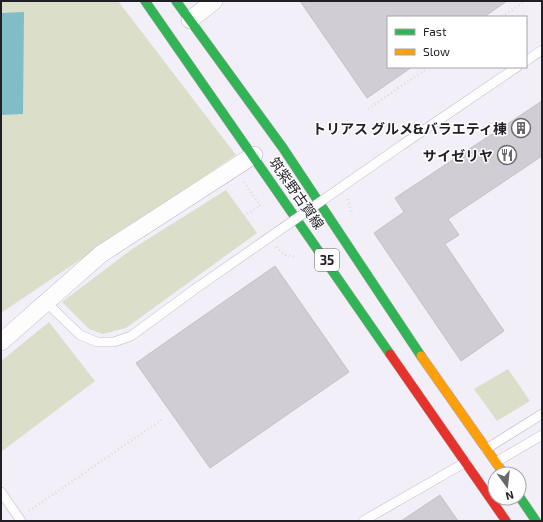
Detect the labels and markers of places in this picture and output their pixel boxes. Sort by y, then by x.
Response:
building icon: トリアス グルメ&バラエティ棟 [510,117,532,139]
place label: トリアス グルメ&バラエティ棟 [312,120,507,137]
restaurant icon: サイゼリヤ [496,144,518,166]
place label: サイゼリヤ [423,147,493,164]

